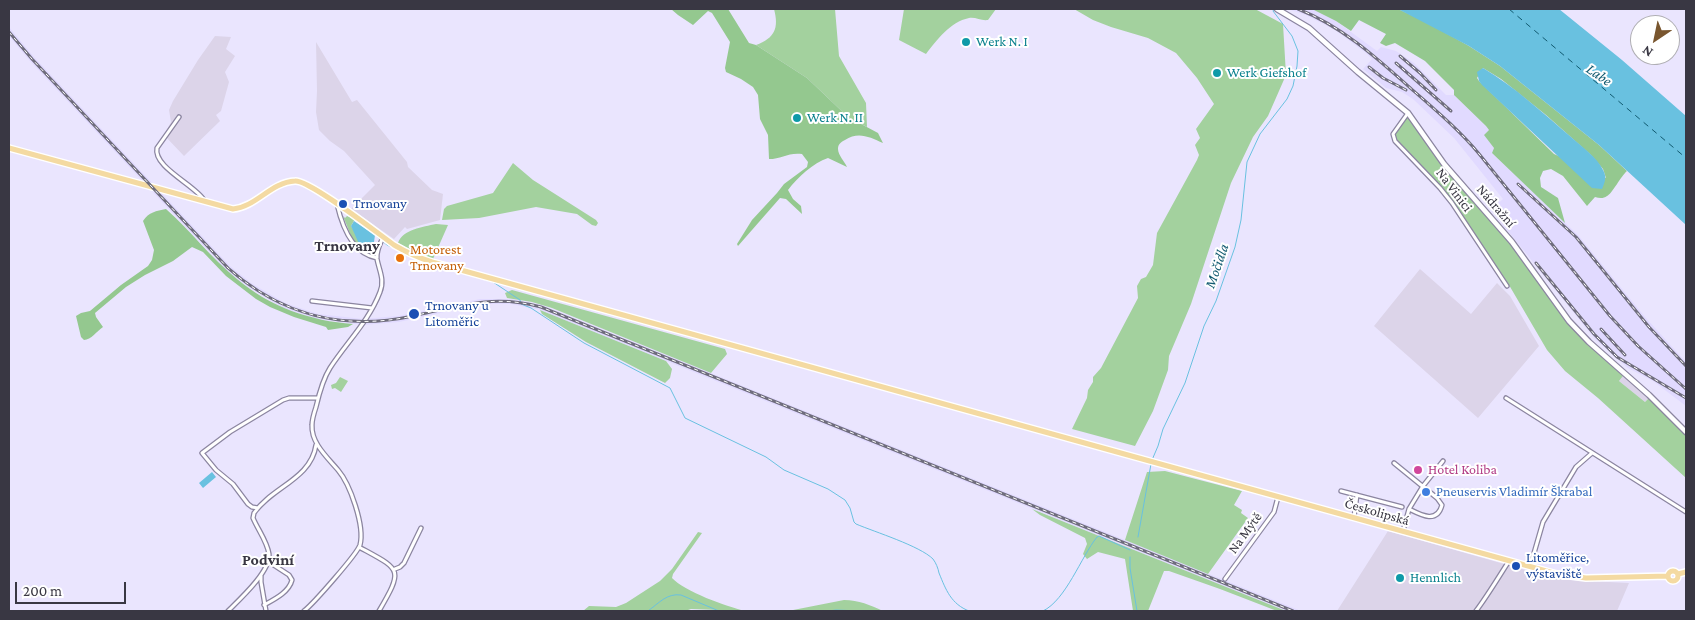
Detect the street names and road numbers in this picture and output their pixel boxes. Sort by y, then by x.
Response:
street label: Na Vinici [1432,165,1476,215]
street label: Nádražní [1473,181,1519,231]
street label: Českolipská [1343,495,1411,529]
street label: Na Mýtě [1224,509,1266,557]

